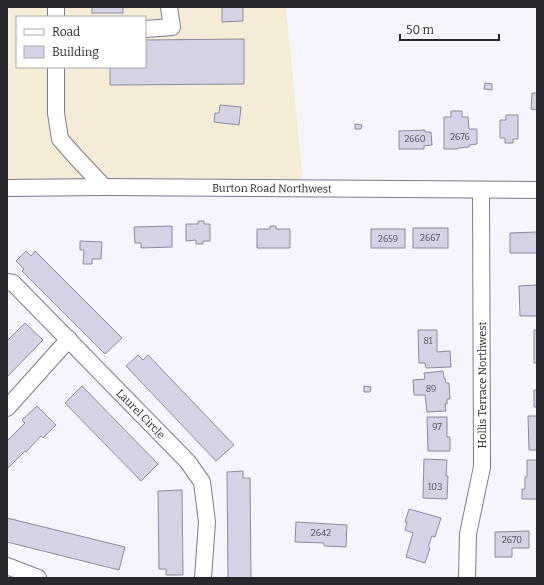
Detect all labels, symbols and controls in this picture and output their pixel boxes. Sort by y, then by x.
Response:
legend [16,16,146,68]
scale bar [400,16,499,42]
text: 50 m [406,23,435,37]
text: Road [52,25,80,39]
text: Building [52,45,99,59]
house number: 2676 [450,132,470,142]
house number: 2660 [404,134,426,144]
street label: Burton Road Northwest [212,181,332,195]
house number: 2667 [420,233,440,243]
house number: 2659 [378,234,398,244]
street label: Hollis Terrace Northwest [476,322,489,448]
house number: 81 [423,336,433,346]
house number: 89 [426,384,436,394]
street label: Laurel Circle [114,386,168,441]
house number: 97 [432,422,442,432]
house number: 103 [428,482,442,492]
house number: 2642 [311,528,331,538]
house number: 2670 [502,535,522,545]

